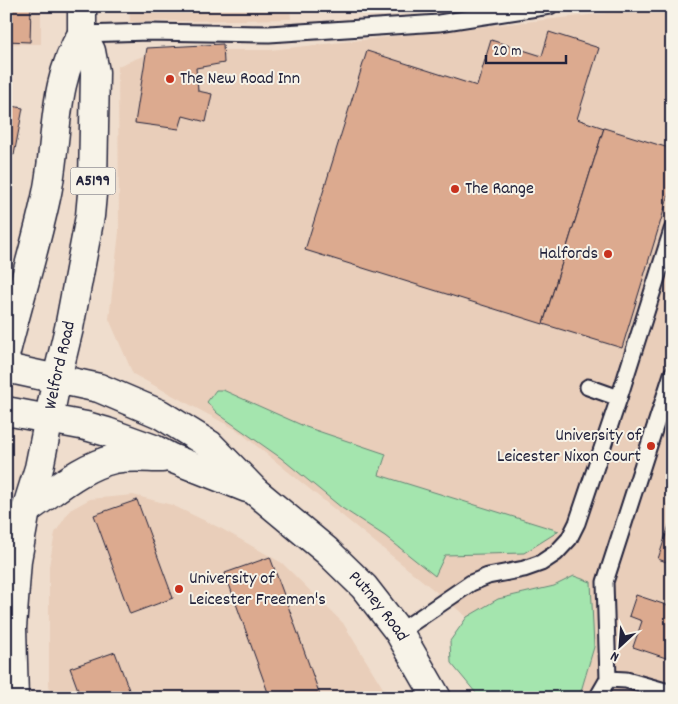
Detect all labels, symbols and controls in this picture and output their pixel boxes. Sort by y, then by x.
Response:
scale bar [486,32,566,64]
text: 20 m [493,41,521,63]
place label: The New Road Inn [180,67,300,92]
marker: The New Road Inn [164,73,176,85]
road number: A5199 [70,168,116,195]
place label: The Range [465,177,534,202]
marker: The Range [449,183,461,195]
place label: Halfords [539,242,598,267]
marker: Halfords [602,248,614,260]
street label: Welford Road [39,319,83,412]
place label: University of Leicester Nixon Court [497,424,642,470]
marker: University of Leicester Nixon Court [645,440,657,452]
street label: Putney Road [342,566,414,646]
place label: University of Leicester Freemen's [189,567,326,613]
marker: University of Leicester Freemen's [173,583,185,595]
north arrow [596,622,646,672]
text: N [608,645,623,666]

